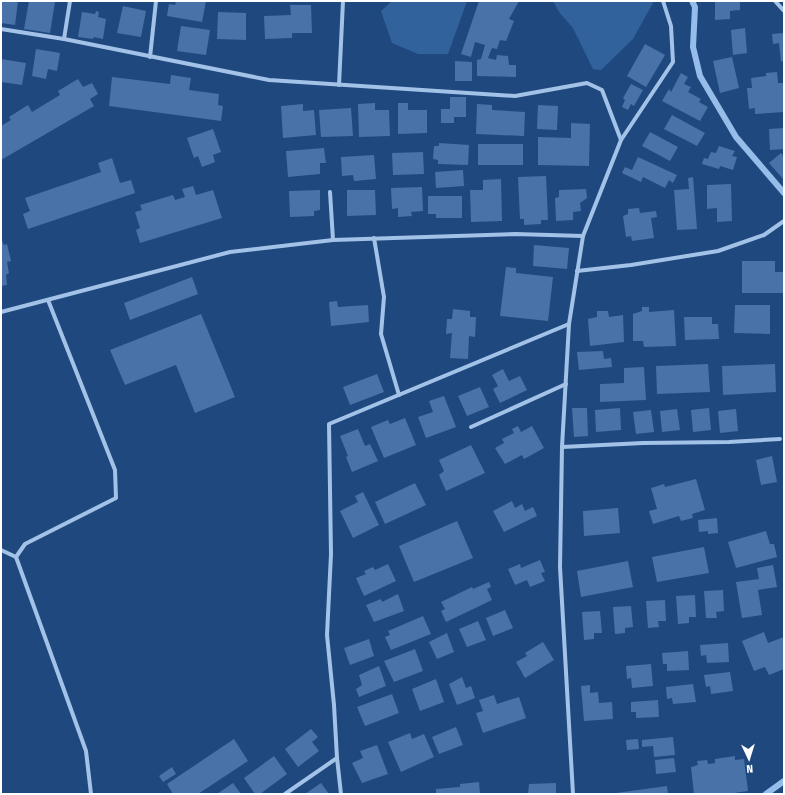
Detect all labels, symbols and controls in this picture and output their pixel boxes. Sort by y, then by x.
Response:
north arrow [729,739,769,779]
text: N [746,762,753,775]

